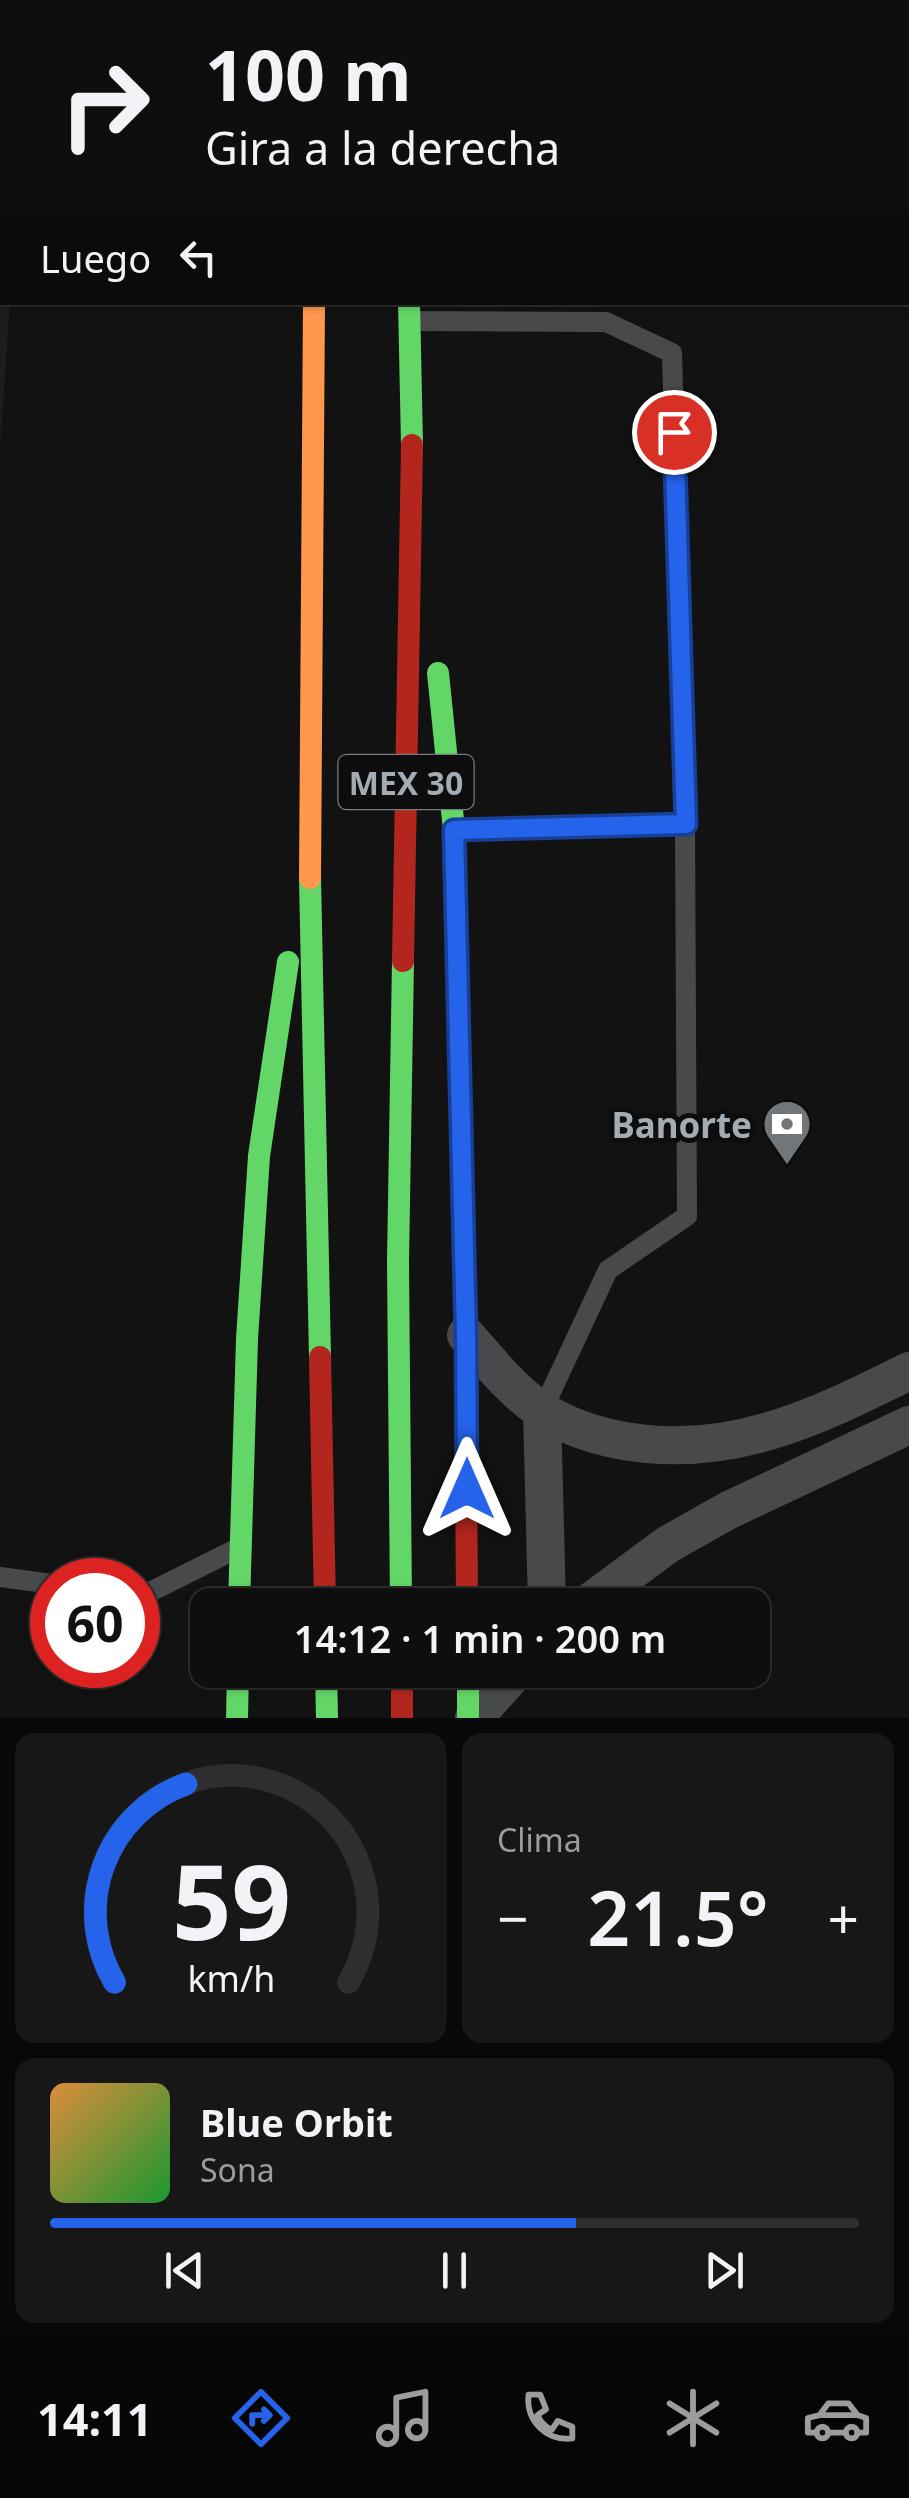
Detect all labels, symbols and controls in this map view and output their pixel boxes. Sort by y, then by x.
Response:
text: 100 m [205,26,412,122]
icon: right [40,40,170,170]
text: Gira a la derecha [205,117,560,178]
icon: left [171,230,226,285]
text: Luego [40,232,151,284]
pin [632,390,717,475]
icon: arrive [647,405,702,460]
road number: MEX 30 [338,755,474,809]
bank icon: Banorte [761,1098,813,1166]
place label: Banorte [611,1101,752,1148]
position arrow [415,1437,519,1541]
speed limit sign: 60 [30,1558,160,1688]
text: 14:12 · 1 min · 200 m [294,1612,666,1664]
text: Clima [497,1818,582,1861]
text: 59 [172,1829,290,1970]
text: 21.5° [587,1866,769,1968]
text: − [497,1880,528,1955]
text: + [828,1880,859,1955]
text: km/h [187,1954,275,2002]
text: Blue Orbit [200,2096,393,2148]
text: Sona [200,2148,275,2191]
icon: previous [157,2243,212,2298]
icon: pause [427,2243,482,2298]
icon: next [697,2243,752,2298]
icon: directions [226,2383,296,2453]
icon: music [370,2383,440,2453]
icon: phone [514,2383,584,2453]
icon: climate [658,2383,728,2453]
icon: car [802,2383,872,2453]
text: 14:11 [37,2388,153,2449]

